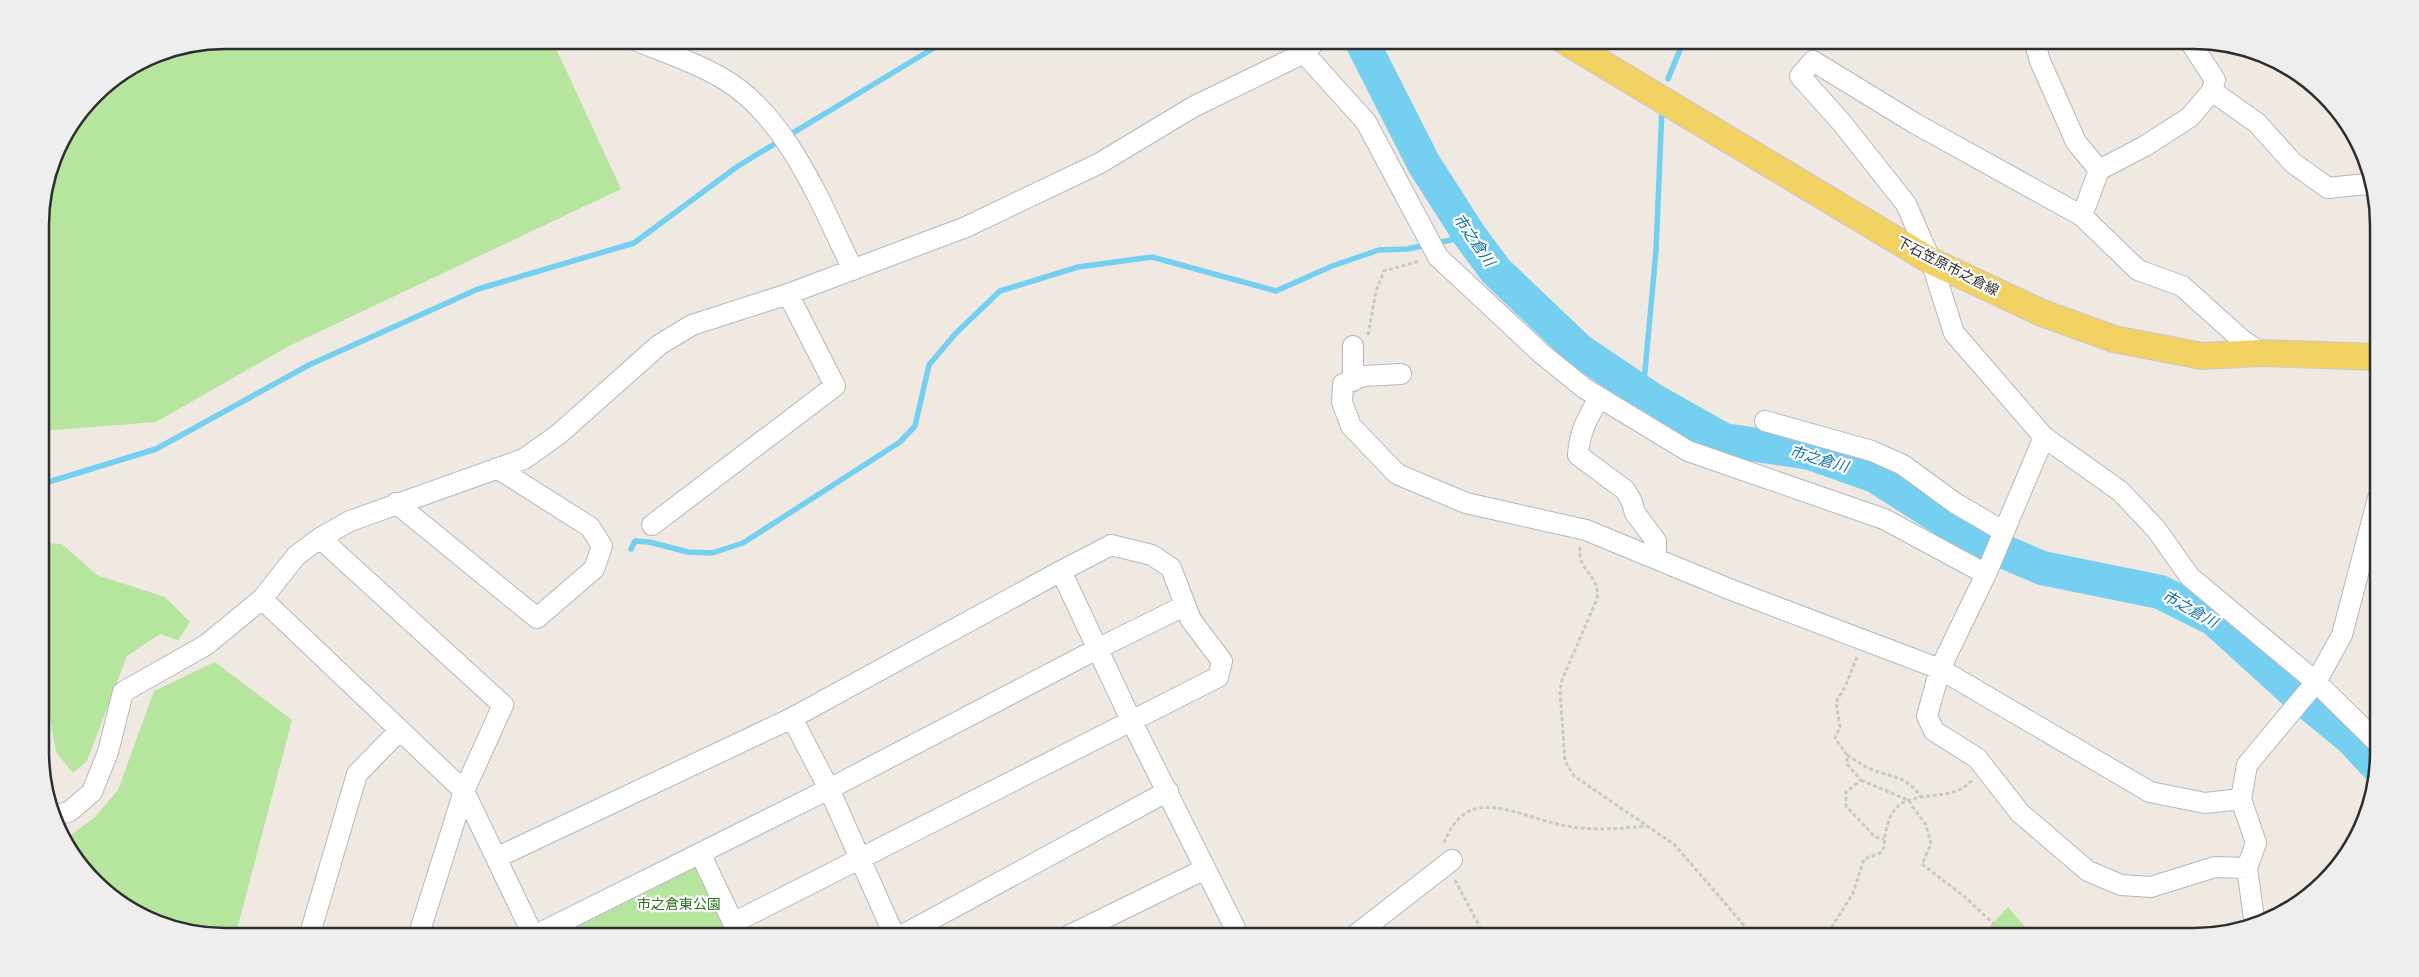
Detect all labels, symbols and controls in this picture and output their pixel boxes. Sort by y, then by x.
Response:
water label: 市之倉川 [1450,210,1501,271]
street label: 下石笠原市之倉線 [1894,233,2002,299]
water label: 市之倉川 [1788,441,1853,476]
water label: 市之倉川 [2160,586,2223,632]
park label: 市之倉東公園 [637,895,721,912]

